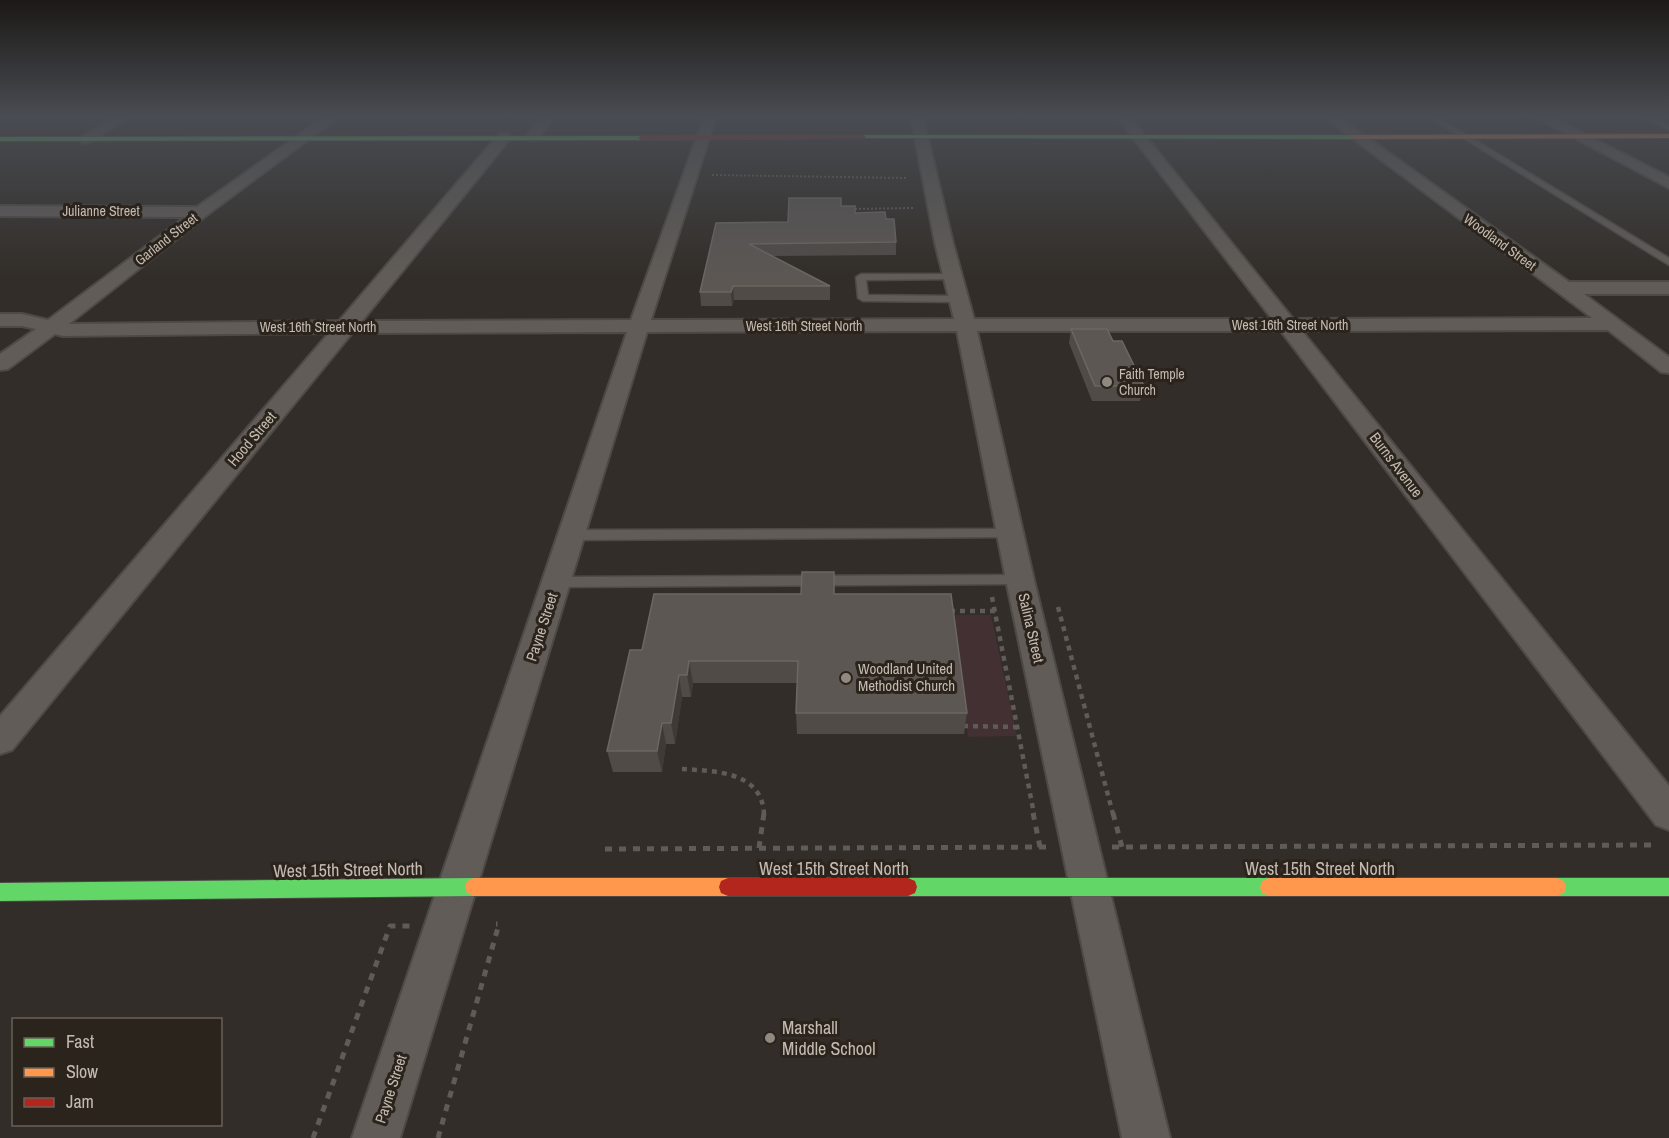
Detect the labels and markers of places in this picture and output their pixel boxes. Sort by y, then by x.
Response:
place label: Faith Temple Church [1119,365,1185,399]
marker: Faith Temple Church [1100,375,1114,389]
place label: Woodland United Methodist Church [858,658,955,696]
marker: Woodland United Methodist Church [839,671,853,685]
place label: Marshall Middle School [782,1015,876,1061]
marker: Marshall Middle School [763,1031,777,1045]

